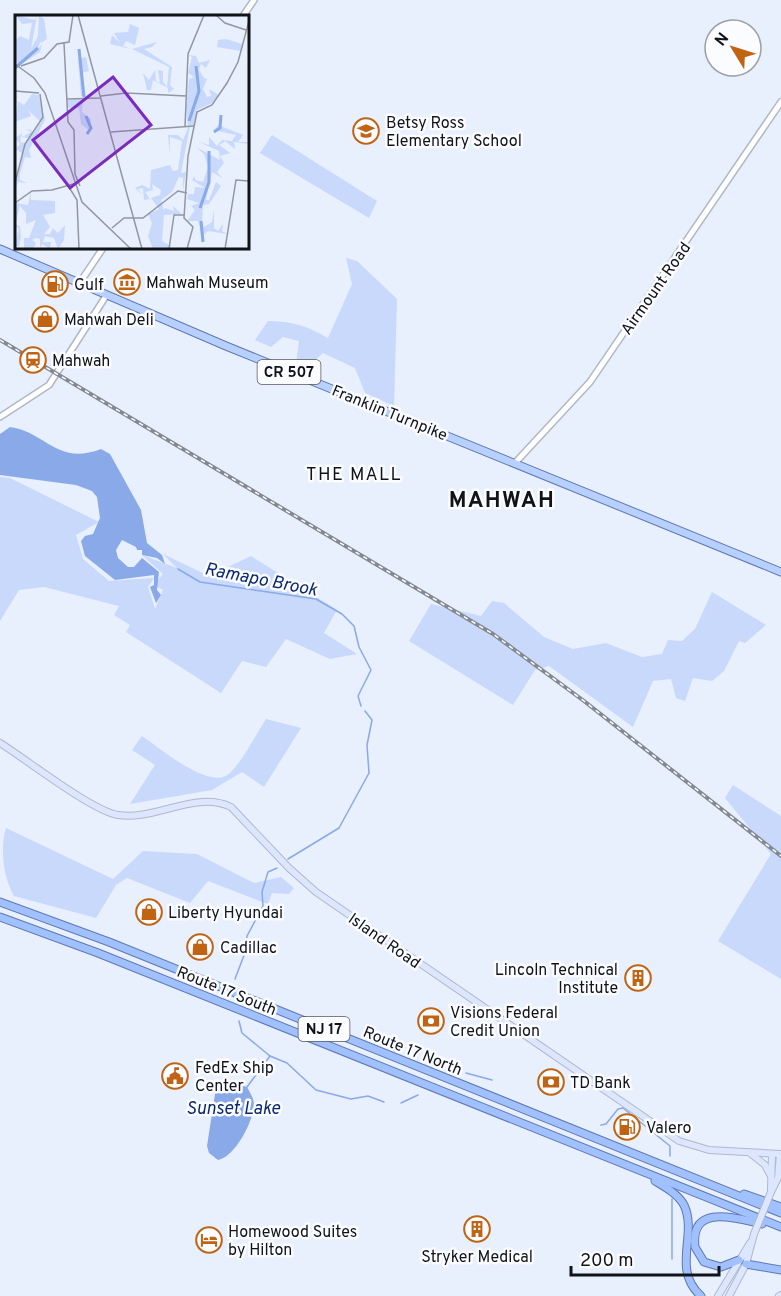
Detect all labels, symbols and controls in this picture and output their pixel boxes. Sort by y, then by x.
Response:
inset map [15,15,249,249]
north arrow [703,18,763,78]
text: N [711,29,734,51]
place label: Betsy Ross Elementary School [386,114,522,152]
school or university icon: Betsy Ross Elementary School [351,116,381,146]
street label: Airmount Road [617,239,696,339]
museum icon: Mahwah Museum [112,267,142,297]
fuel station icon: Gulf [40,269,70,299]
place label: Mahwah Museum [146,274,269,294]
place label: Gulf [74,276,104,296]
shop icon: Mahwah Deli [30,304,60,334]
place label: Mahwah Deli [64,311,154,331]
station icon: Mahwah [18,345,48,375]
place label: Mahwah [52,352,110,372]
road number: CR 507 [258,360,320,384]
street label: Franklin Turnpike [328,382,450,446]
district label: THE MALL [306,464,402,487]
district label: MAHWAH [449,488,555,515]
water label: Ramapo Brook [202,558,320,603]
shop icon: Liberty Hyundai [134,897,164,927]
place label: Liberty Hyundai [168,904,283,924]
street label: Island Road [344,909,424,974]
shop icon: Cadillac [185,932,215,962]
place label: Cadillac [220,939,277,959]
place label: Lincoln Technical Institute [495,961,618,999]
street label: Route 17 South [173,963,279,1021]
building icon: Lincoln Technical Institute [623,963,653,993]
place label: Visions Federal Credit Union [450,1004,558,1042]
bank icon: Visions Federal Credit Union [416,1006,446,1036]
road number: NJ 17 [298,1017,350,1041]
street label: Route 17 North [360,1023,465,1081]
place label: FedEx Ship Center [195,1059,274,1097]
public building icon: FedEx Ship Center [160,1061,190,1091]
bank icon: TD Bank [536,1067,566,1097]
place label: TD Bank [570,1074,631,1094]
water label: Sunset Lake [186,1098,281,1121]
fuel station icon: Valero [612,1112,642,1142]
place label: Valero [646,1119,692,1139]
building icon: Stryker Medical [462,1214,492,1244]
place label: Homewood Suites by Hilton [228,1223,357,1261]
hotel icon: Homewood Suites by Hilton [194,1225,224,1255]
scale bar [571,1239,720,1277]
place label: Stryker Medical [421,1248,533,1268]
text: 200 m [580,1250,633,1273]

